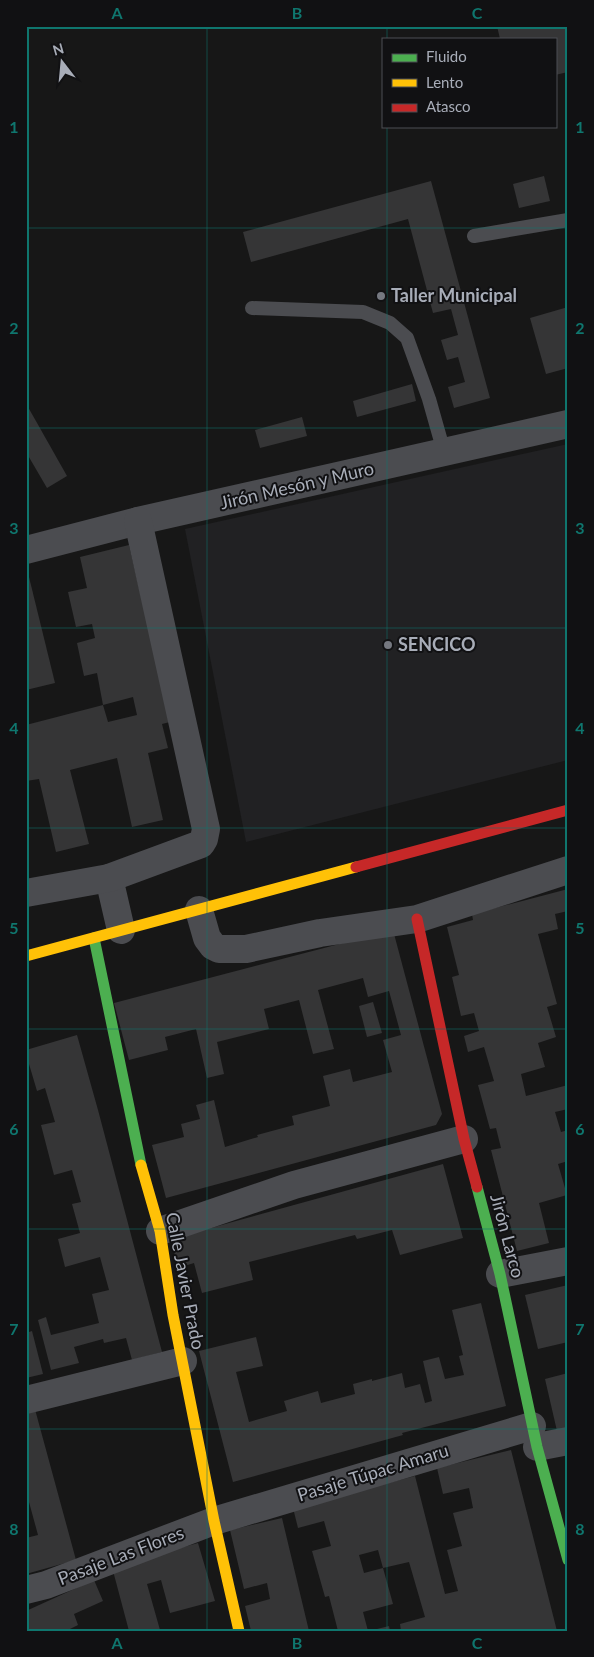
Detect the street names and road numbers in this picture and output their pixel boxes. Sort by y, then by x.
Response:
street label: Jirón Mesón y Muro [218,457,376,513]
street label: Jirón Larco [486,1191,530,1280]
street label: Calle Javier Prado [162,1210,210,1351]
street label: Pasaje Túpac Amaru [294,1439,451,1506]
street label: Pasaje Las Flores [55,1521,187,1589]

